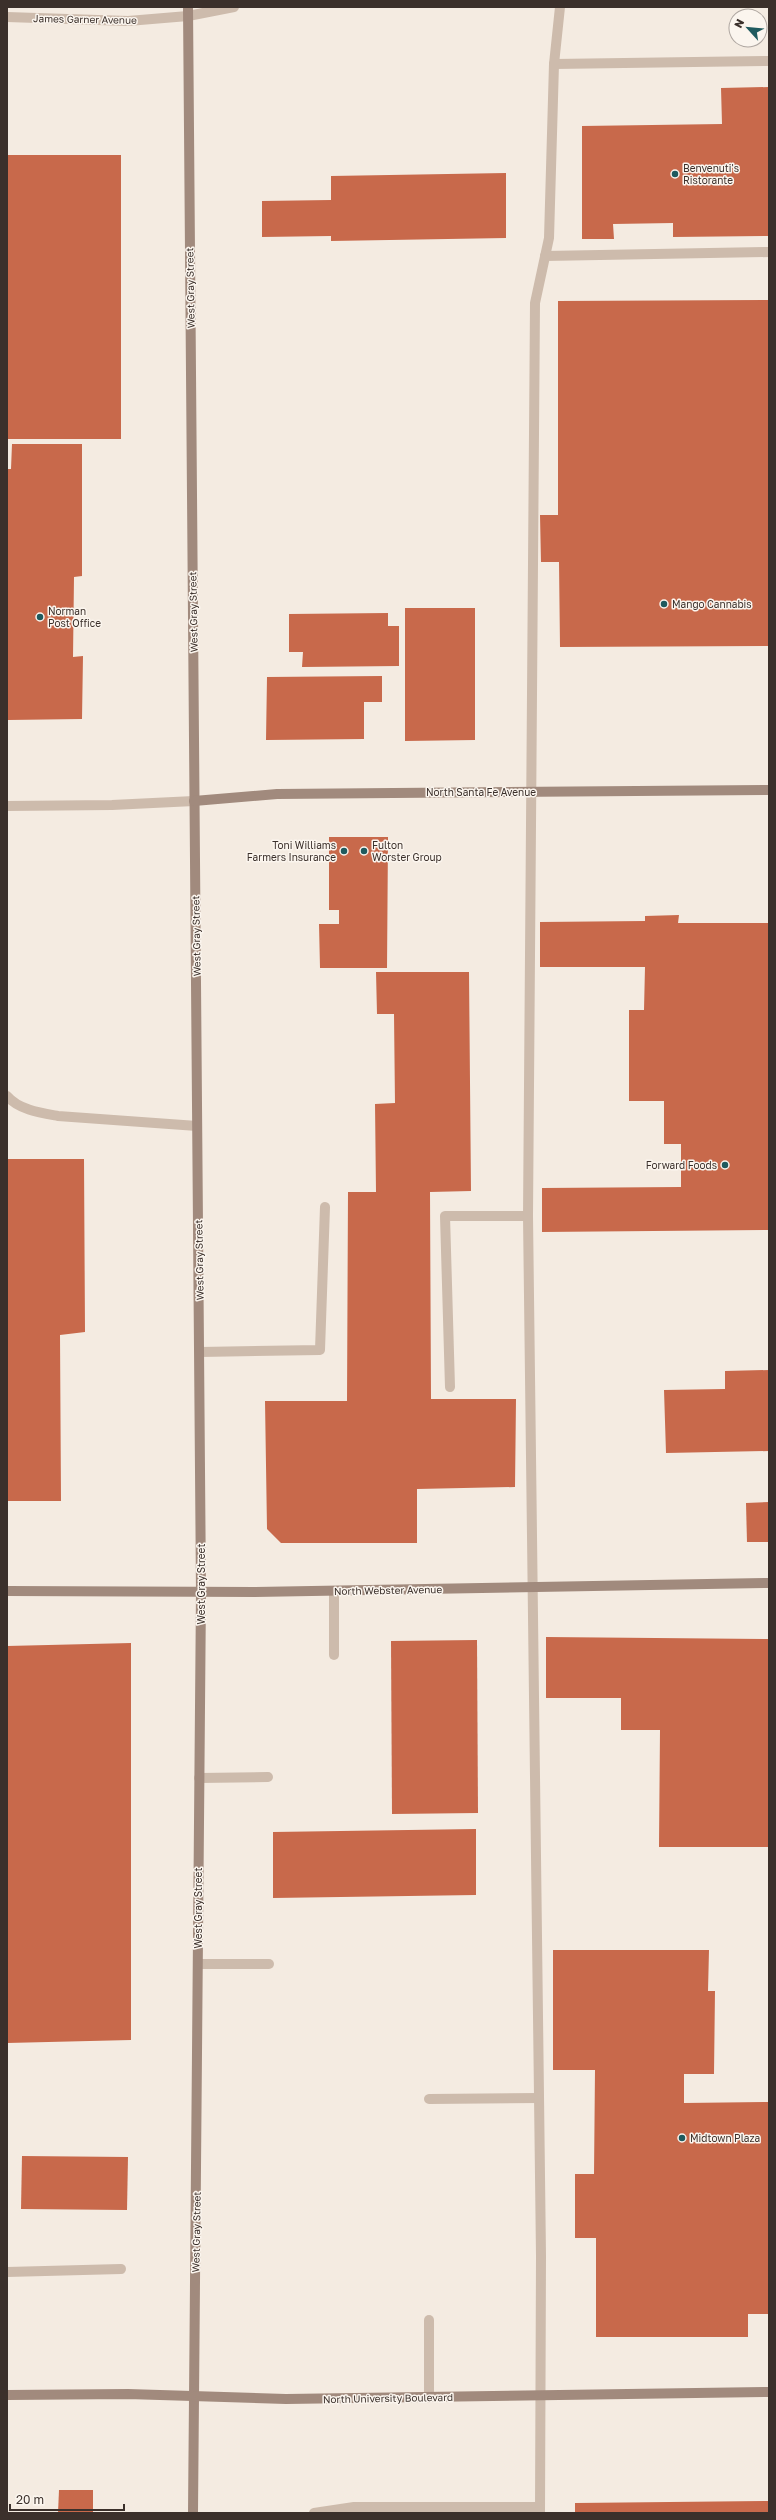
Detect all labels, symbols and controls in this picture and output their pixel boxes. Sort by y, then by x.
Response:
north arrow [728,8,768,48]
street label: James Garner Avenue [33,12,137,26]
text: N [731,17,746,30]
place label: Benvenuti's Ristorante [683,162,739,186]
marker: Benvenuti's Ristorante [670,169,680,179]
street label: West Gray Street [183,247,197,329]
street label: West Gray Street [186,571,200,653]
place label: Mango Cannabis [672,598,752,610]
marker: Mango Cannabis [659,599,669,609]
place label: Norman Post Office [48,605,101,629]
marker: Norman Post Office [35,612,45,622]
street label: North Santa Fe Avenue [426,786,536,798]
place label: Toni Williams Farmers Insurance [247,839,336,863]
place label: Fulton Worster Group [372,839,442,863]
marker: Toni Williams Farmers Insurance [339,846,349,856]
marker: Fulton Worster Group [359,846,369,856]
street label: West Gray Street [189,895,203,977]
place label: Forward Foods [646,1159,717,1171]
marker: Forward Foods [720,1160,730,1170]
street label: West Gray Street [192,1219,206,1301]
street label: West Gray Street [195,1544,207,1624]
street label: North Webster Avenue [334,1583,442,1597]
street label: West Gray Street [192,1868,204,1948]
place label: Midtown Plaza [690,2132,760,2144]
marker: Midtown Plaza [677,2133,687,2143]
street label: West Gray Street [189,2191,203,2273]
street label: North University Boulevard [323,2391,453,2405]
scale bar [10,2486,124,2512]
text: 20 m [16,2492,44,2507]

